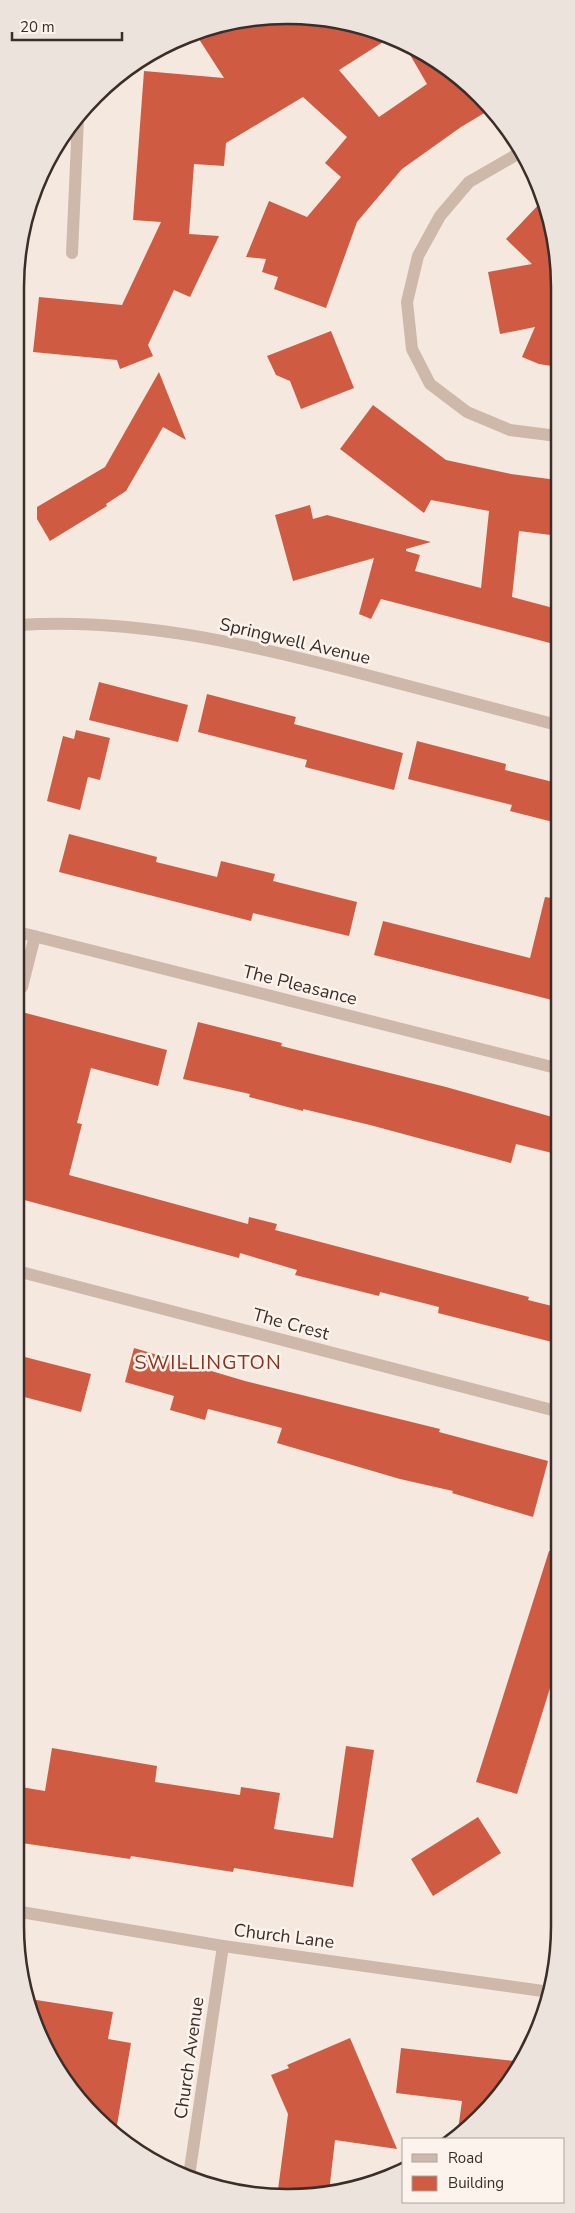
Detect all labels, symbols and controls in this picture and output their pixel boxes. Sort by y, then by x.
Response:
scale bar [12,10,122,42]
text: 20 m [20,17,55,37]
street label: Springwell Avenue [217,612,373,670]
street label: The Pleasance [240,959,360,1011]
street label: The Crest [250,1302,333,1346]
district label: SWILLINGTON [134,1349,282,1376]
street label: Church Lane [232,1918,336,1954]
street label: Church Avenue [169,1995,209,2121]
legend [402,2138,565,2203]
text: Road [448,2148,483,2168]
text: Building [448,2173,504,2193]

